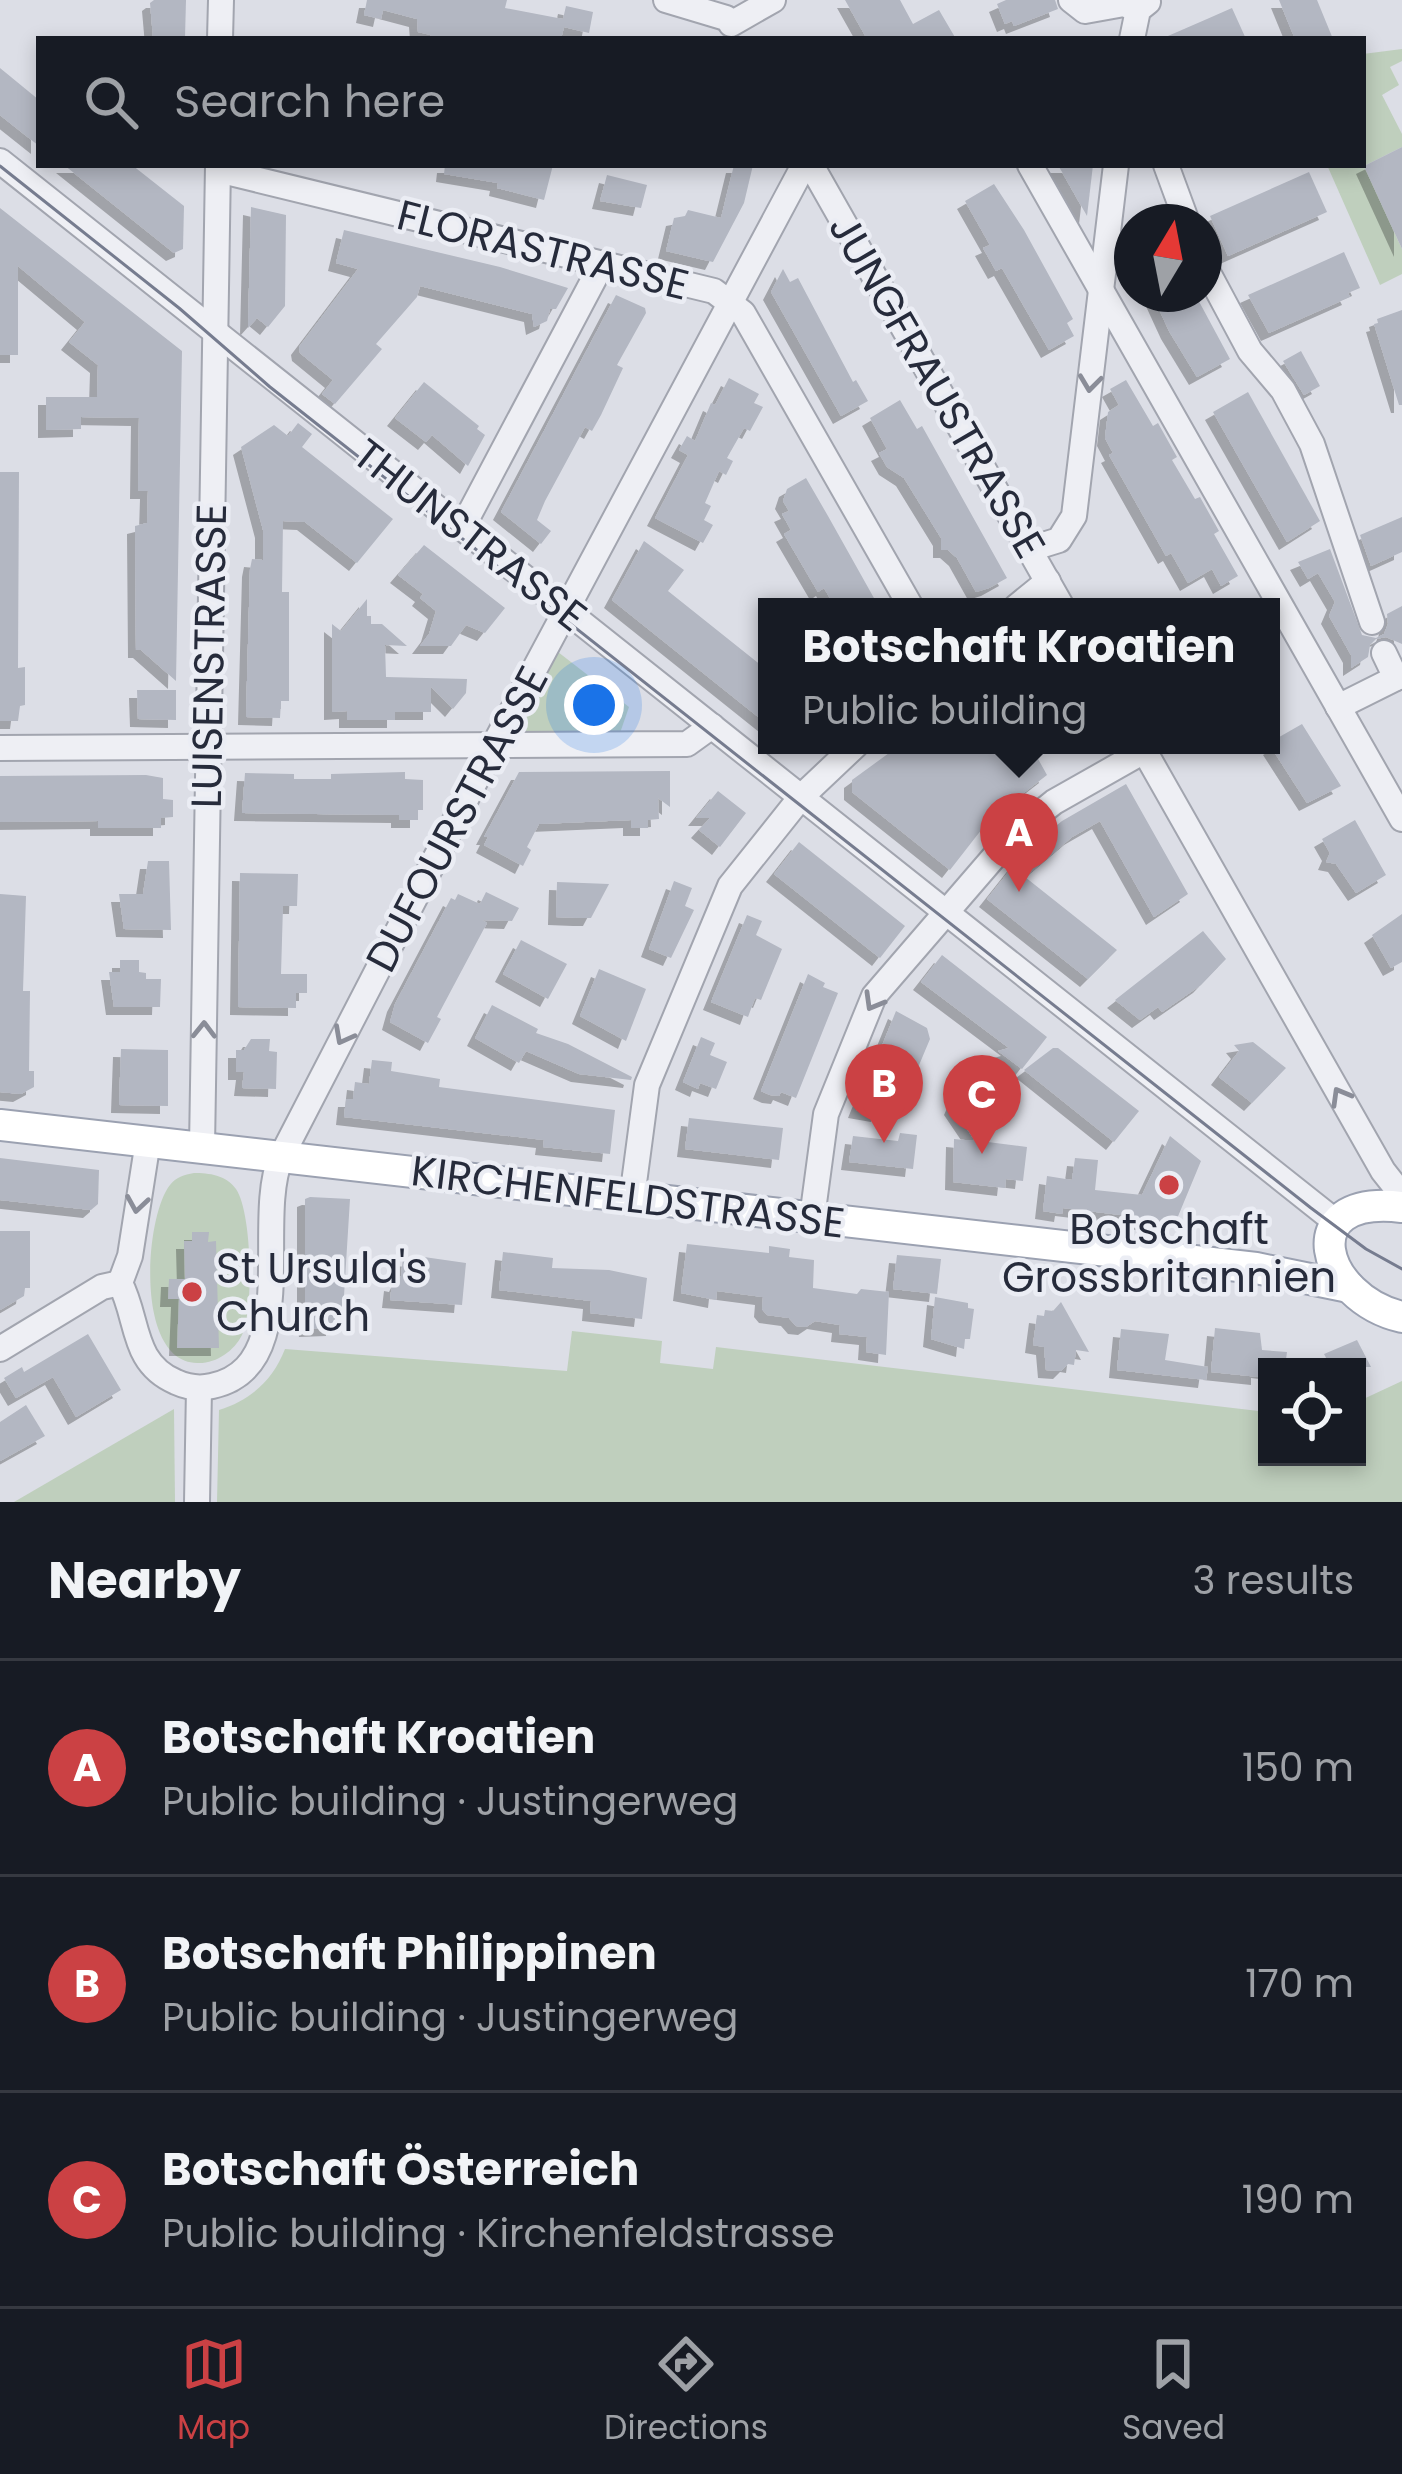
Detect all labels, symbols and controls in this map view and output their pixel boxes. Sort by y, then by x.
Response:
search box [36,36,1366,168]
icon: search [78,69,144,135]
text: Search here [174,70,445,133]
street label: FLORASTRASSE [391,185,695,315]
street label: JUNGFRAUSTRASSE [814,203,1060,569]
north arrow [1114,204,1222,312]
one-way arrow [1078,374,1104,393]
street label: THUNSTRASSE [341,425,599,645]
street label: LUISENSTRASSE [177,503,241,809]
popup [758,598,1280,754]
text: Botschaft Kroatien [802,615,1236,678]
street label: DUFOURSTRASSE [352,656,562,982]
your location [564,675,624,735]
text: Public building [802,683,1087,738]
pin: A [980,793,1058,892]
one-way arrow [865,989,887,1011]
one-way arrow [190,1020,216,1039]
one-way arrow [335,1023,358,1045]
pin: B [845,1044,923,1143]
pin: C [943,1055,1021,1154]
one-way arrow [1332,1087,1355,1109]
street label: KIRCHENFELDSTRASSE [408,1141,848,1253]
marker: Botschaft Grossbritannien [1156,1172,1182,1198]
one-way arrow [126,1193,151,1213]
place label: Botschaft Grossbritannien [1002,1200,1336,1307]
place label: St Ursula's Church [216,1239,427,1346]
marker: St Ursula's Church [179,1279,205,1305]
map controls [1258,1358,1366,1466]
button: locate [1258,1358,1366,1466]
text: Nearby [48,1544,241,1616]
text: 3 results [1192,1553,1354,1608]
text: Botschaft Kroatien [162,1706,595,1769]
text: A [73,1740,101,1795]
text: 150 m [1242,1740,1354,1795]
text: Public building · Justingerweg [162,1774,738,1829]
text: Botschaft Philippinen [162,1922,657,1985]
text: B [74,1956,100,2011]
text: 170 m [1245,1956,1354,2011]
text: Public building · Justingerweg [162,1990,738,2045]
text: Botschaft Österreich [162,2138,639,2201]
text: C [72,2172,102,2227]
text: 190 m [1242,2172,1354,2227]
text: Public building · Kirchenfeldstrasse [162,2206,835,2261]
tab: Map [177,2331,250,2453]
tab: Directions [604,2331,768,2453]
tab: Saved [1122,2331,1225,2453]

